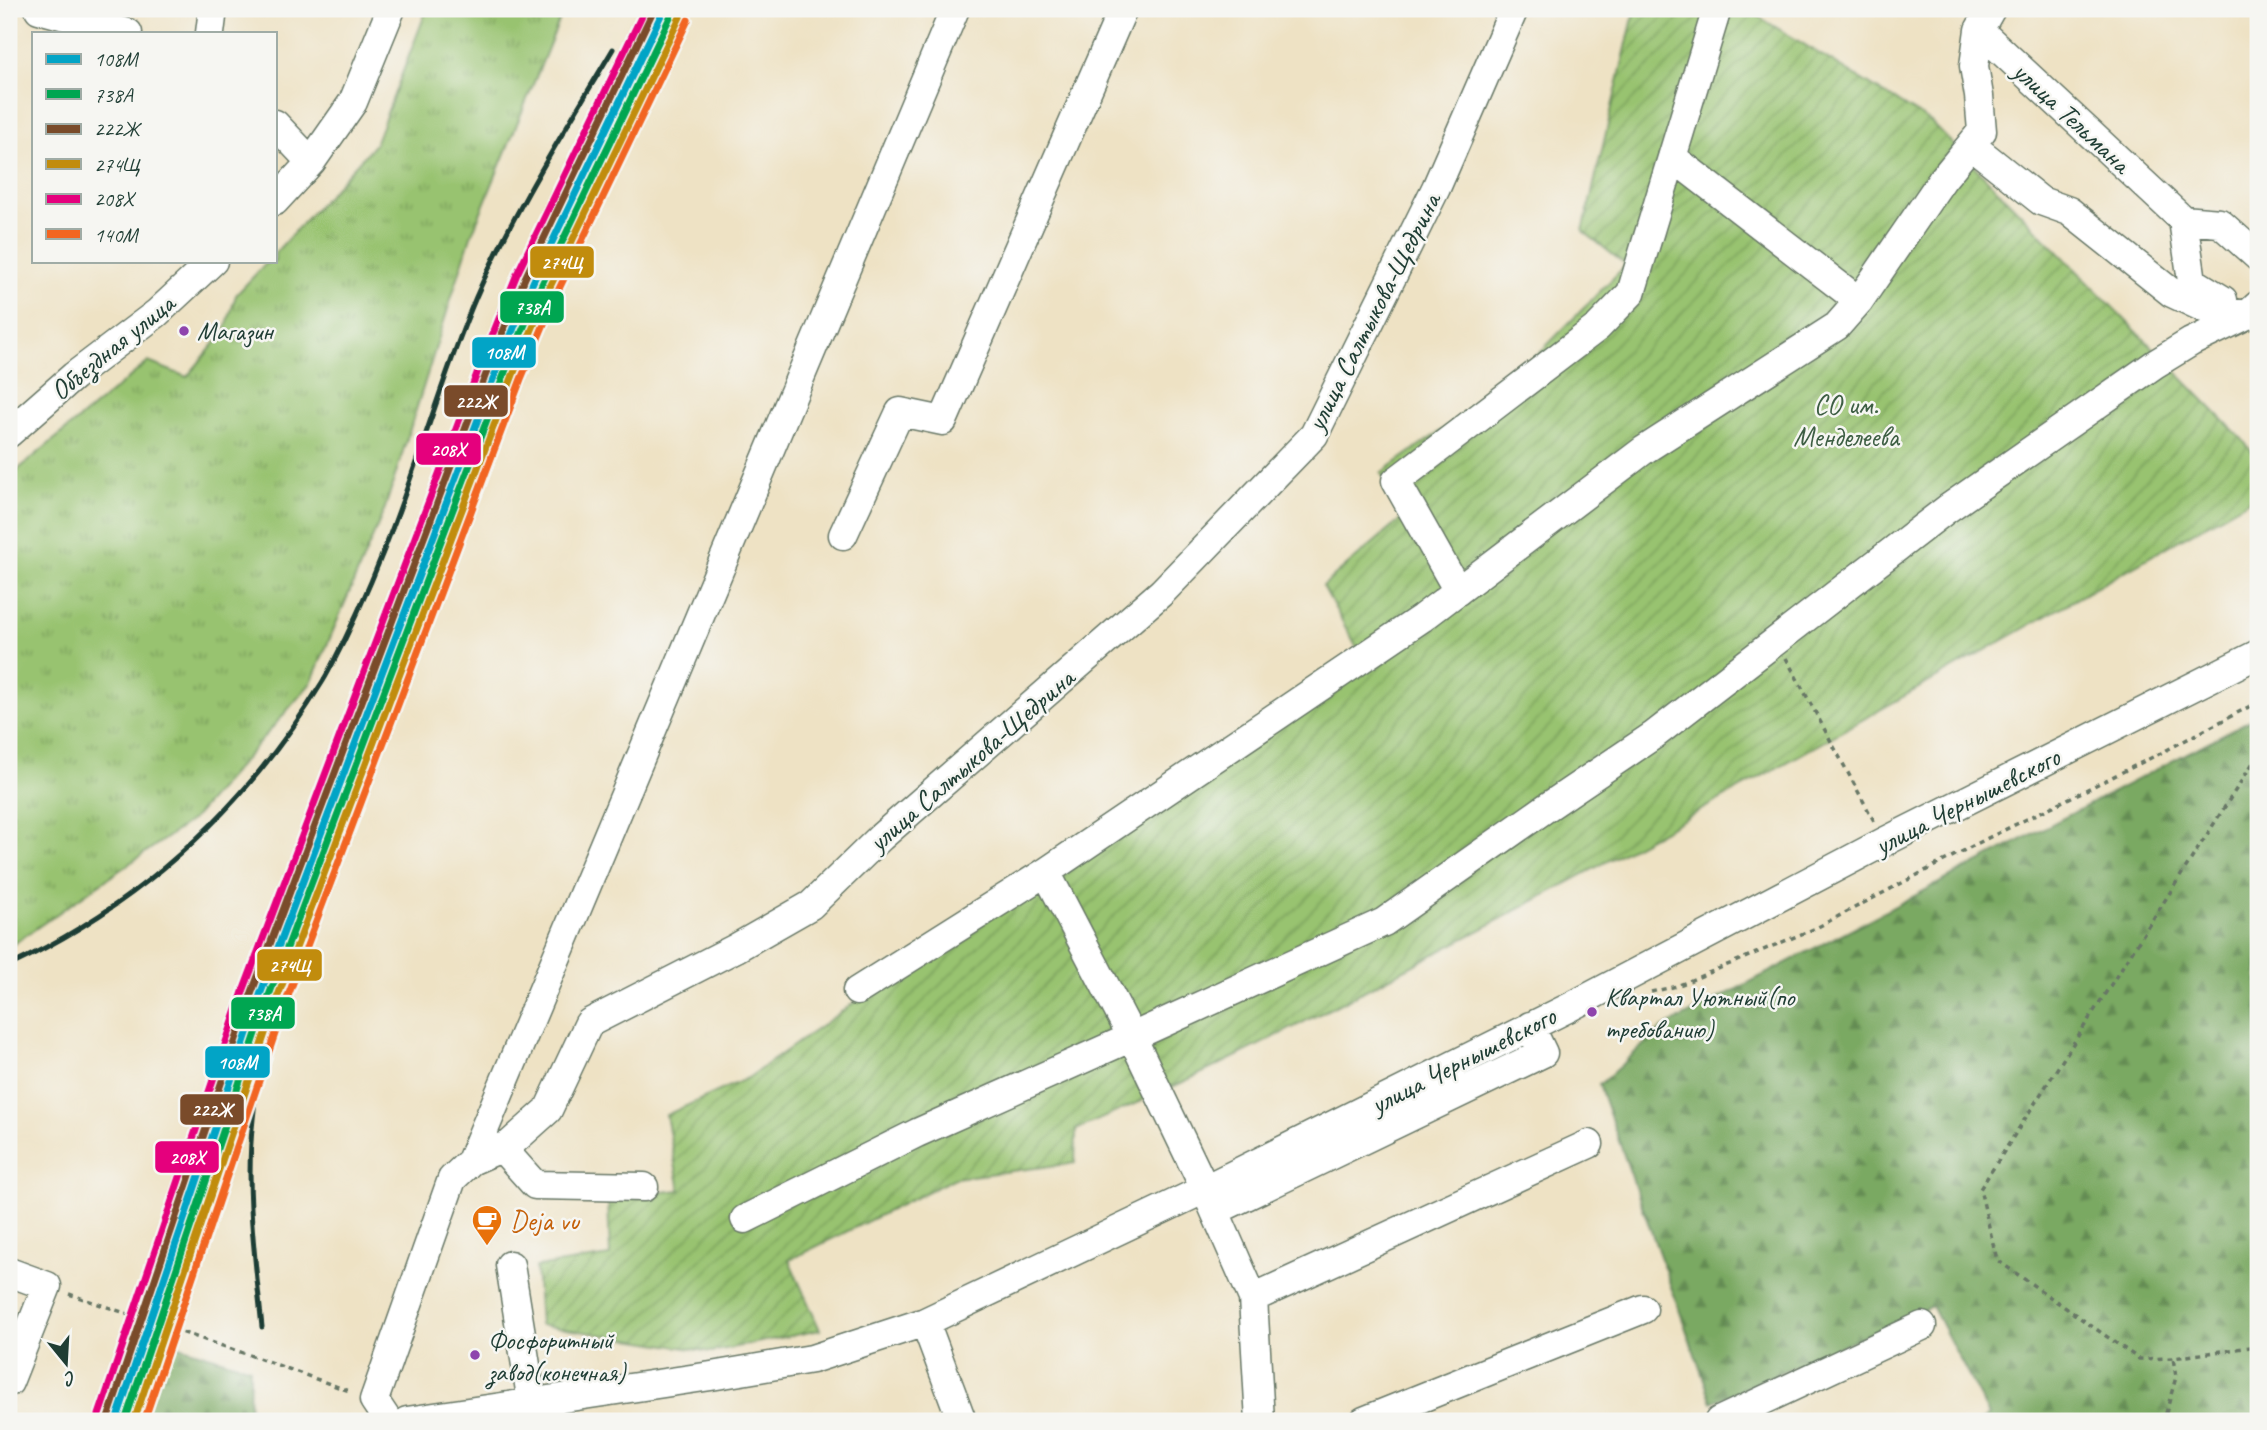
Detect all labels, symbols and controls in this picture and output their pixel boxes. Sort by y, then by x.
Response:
legend [32,32,276,262]
text: 108М [94,46,139,72]
street label: улица Тельмана [2004,52,2140,182]
text: 738А [94,82,134,108]
text: 222Ж [94,116,142,142]
text: 274Щ [94,152,141,178]
street label: улица Салтыкова-Щедрина [1297,185,1449,438]
text: 208Х [94,186,136,212]
text: 140М [94,222,139,248]
line badge: 274Щ [529,245,595,279]
text: 274Щ [541,251,585,275]
street label: Объездная улица [43,285,184,409]
line badge: 738А [499,290,565,324]
text: 738А [514,296,551,320]
place label: Магазин [197,315,275,348]
marker: Магазин [177,324,191,338]
line badge: 108М [471,336,537,369]
text: 108М [484,341,526,365]
line badge: 222Ж [443,384,509,418]
park label: СО им. Менделеева [1793,387,1901,454]
text: 222Ж [455,390,500,414]
line badge: 208Х [415,432,482,466]
text: 208Х [430,438,469,462]
street label: улица Салтыкова-Щедрина [859,659,1083,860]
street label: улица Чернышевского [1867,738,2067,864]
line badge: 274Щ [256,948,323,982]
text: 274Щ [269,954,313,978]
place label: Квартал Уютный(по требованию) [1605,981,1796,1046]
line badge: 738А [230,996,296,1030]
street label: улица Чернышевского [1363,997,1563,1123]
text: 738А [245,1002,282,1026]
marker: Квартал Уютный(по требованию) [1585,1005,1599,1019]
line badge: 108М [204,1045,271,1079]
text: 108М [217,1051,259,1075]
line badge: 222Ж [179,1093,245,1126]
text: 222Ж [191,1098,236,1122]
line badge: 208Х [154,1140,220,1174]
text: 208Х [169,1146,208,1170]
cafe icon: Deja vu [470,1203,504,1247]
place label: Deja vu [510,1203,581,1238]
place label: Фосфоритный завод(конечная) [485,1324,627,1390]
north arrow [32,1328,102,1398]
marker: Фосфоритный завод(конечная) [468,1348,482,1362]
text: С [60,1365,79,1392]

